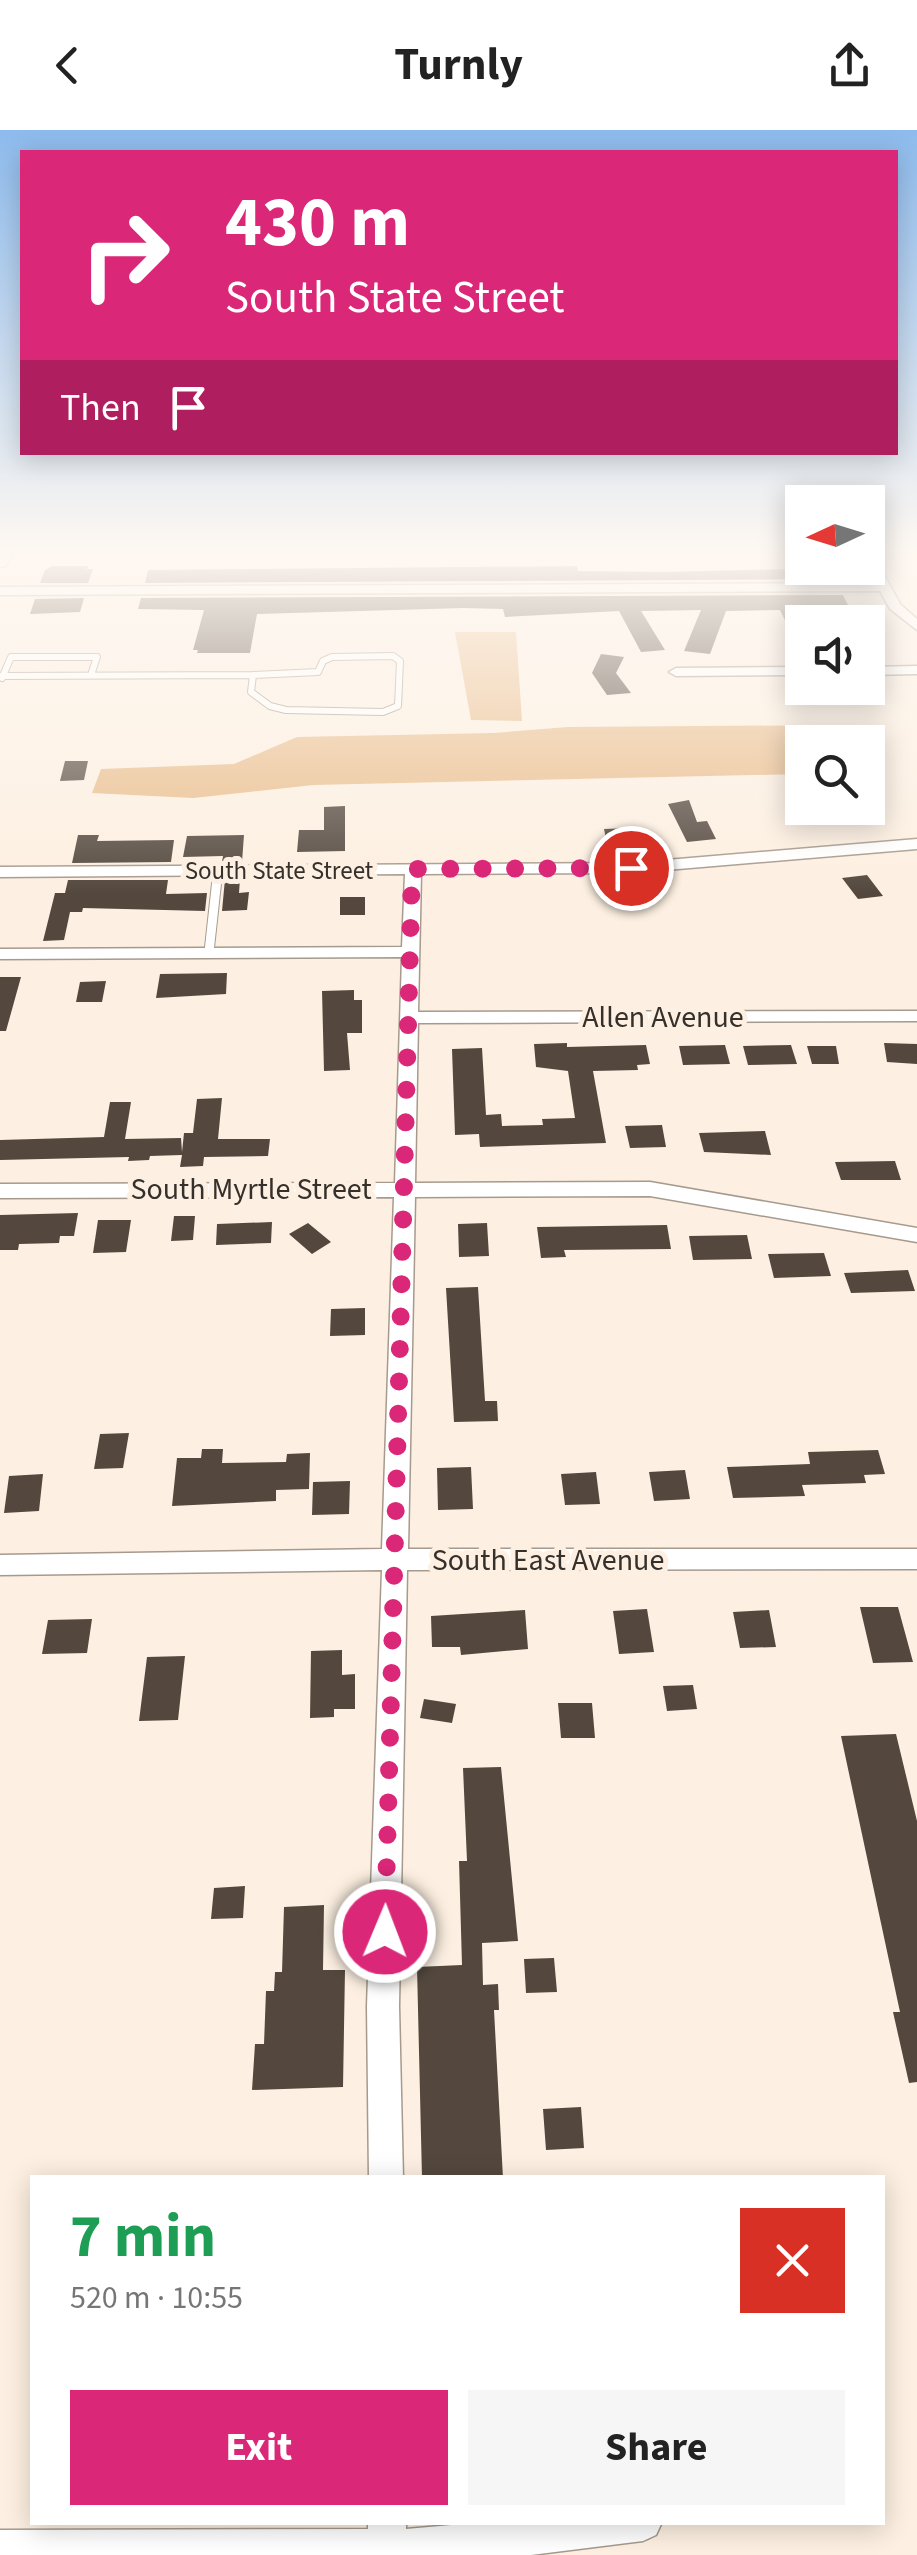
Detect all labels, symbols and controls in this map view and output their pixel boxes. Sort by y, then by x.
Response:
text: Turnly [394,33,523,97]
icon: back [40,38,95,93]
icon: share [822,38,877,93]
text: 430 m [225,173,410,273]
icon: right [60,190,190,320]
text: South State Street [225,266,565,330]
icon: arrive [161,380,216,435]
text: Then [60,381,141,435]
north arrow [785,485,885,585]
map controls [785,485,885,825]
button: sound [785,605,885,705]
button: search [785,725,885,825]
pin [589,826,674,911]
icon: arrive [604,841,659,896]
street label: South State Street [185,853,374,889]
street label: Allen Avenue [582,996,744,1039]
street label: South Myrtle Street [130,1168,372,1211]
street label: South East Avenue [432,1539,664,1582]
position arrow [333,1880,437,1984]
text: 7 min [70,2195,216,2280]
button: close [740,2208,845,2313]
text: 520 m · 10:55 [70,2275,243,2321]
button: Exit [70,2390,448,2505]
button: Share [468,2390,845,2505]

